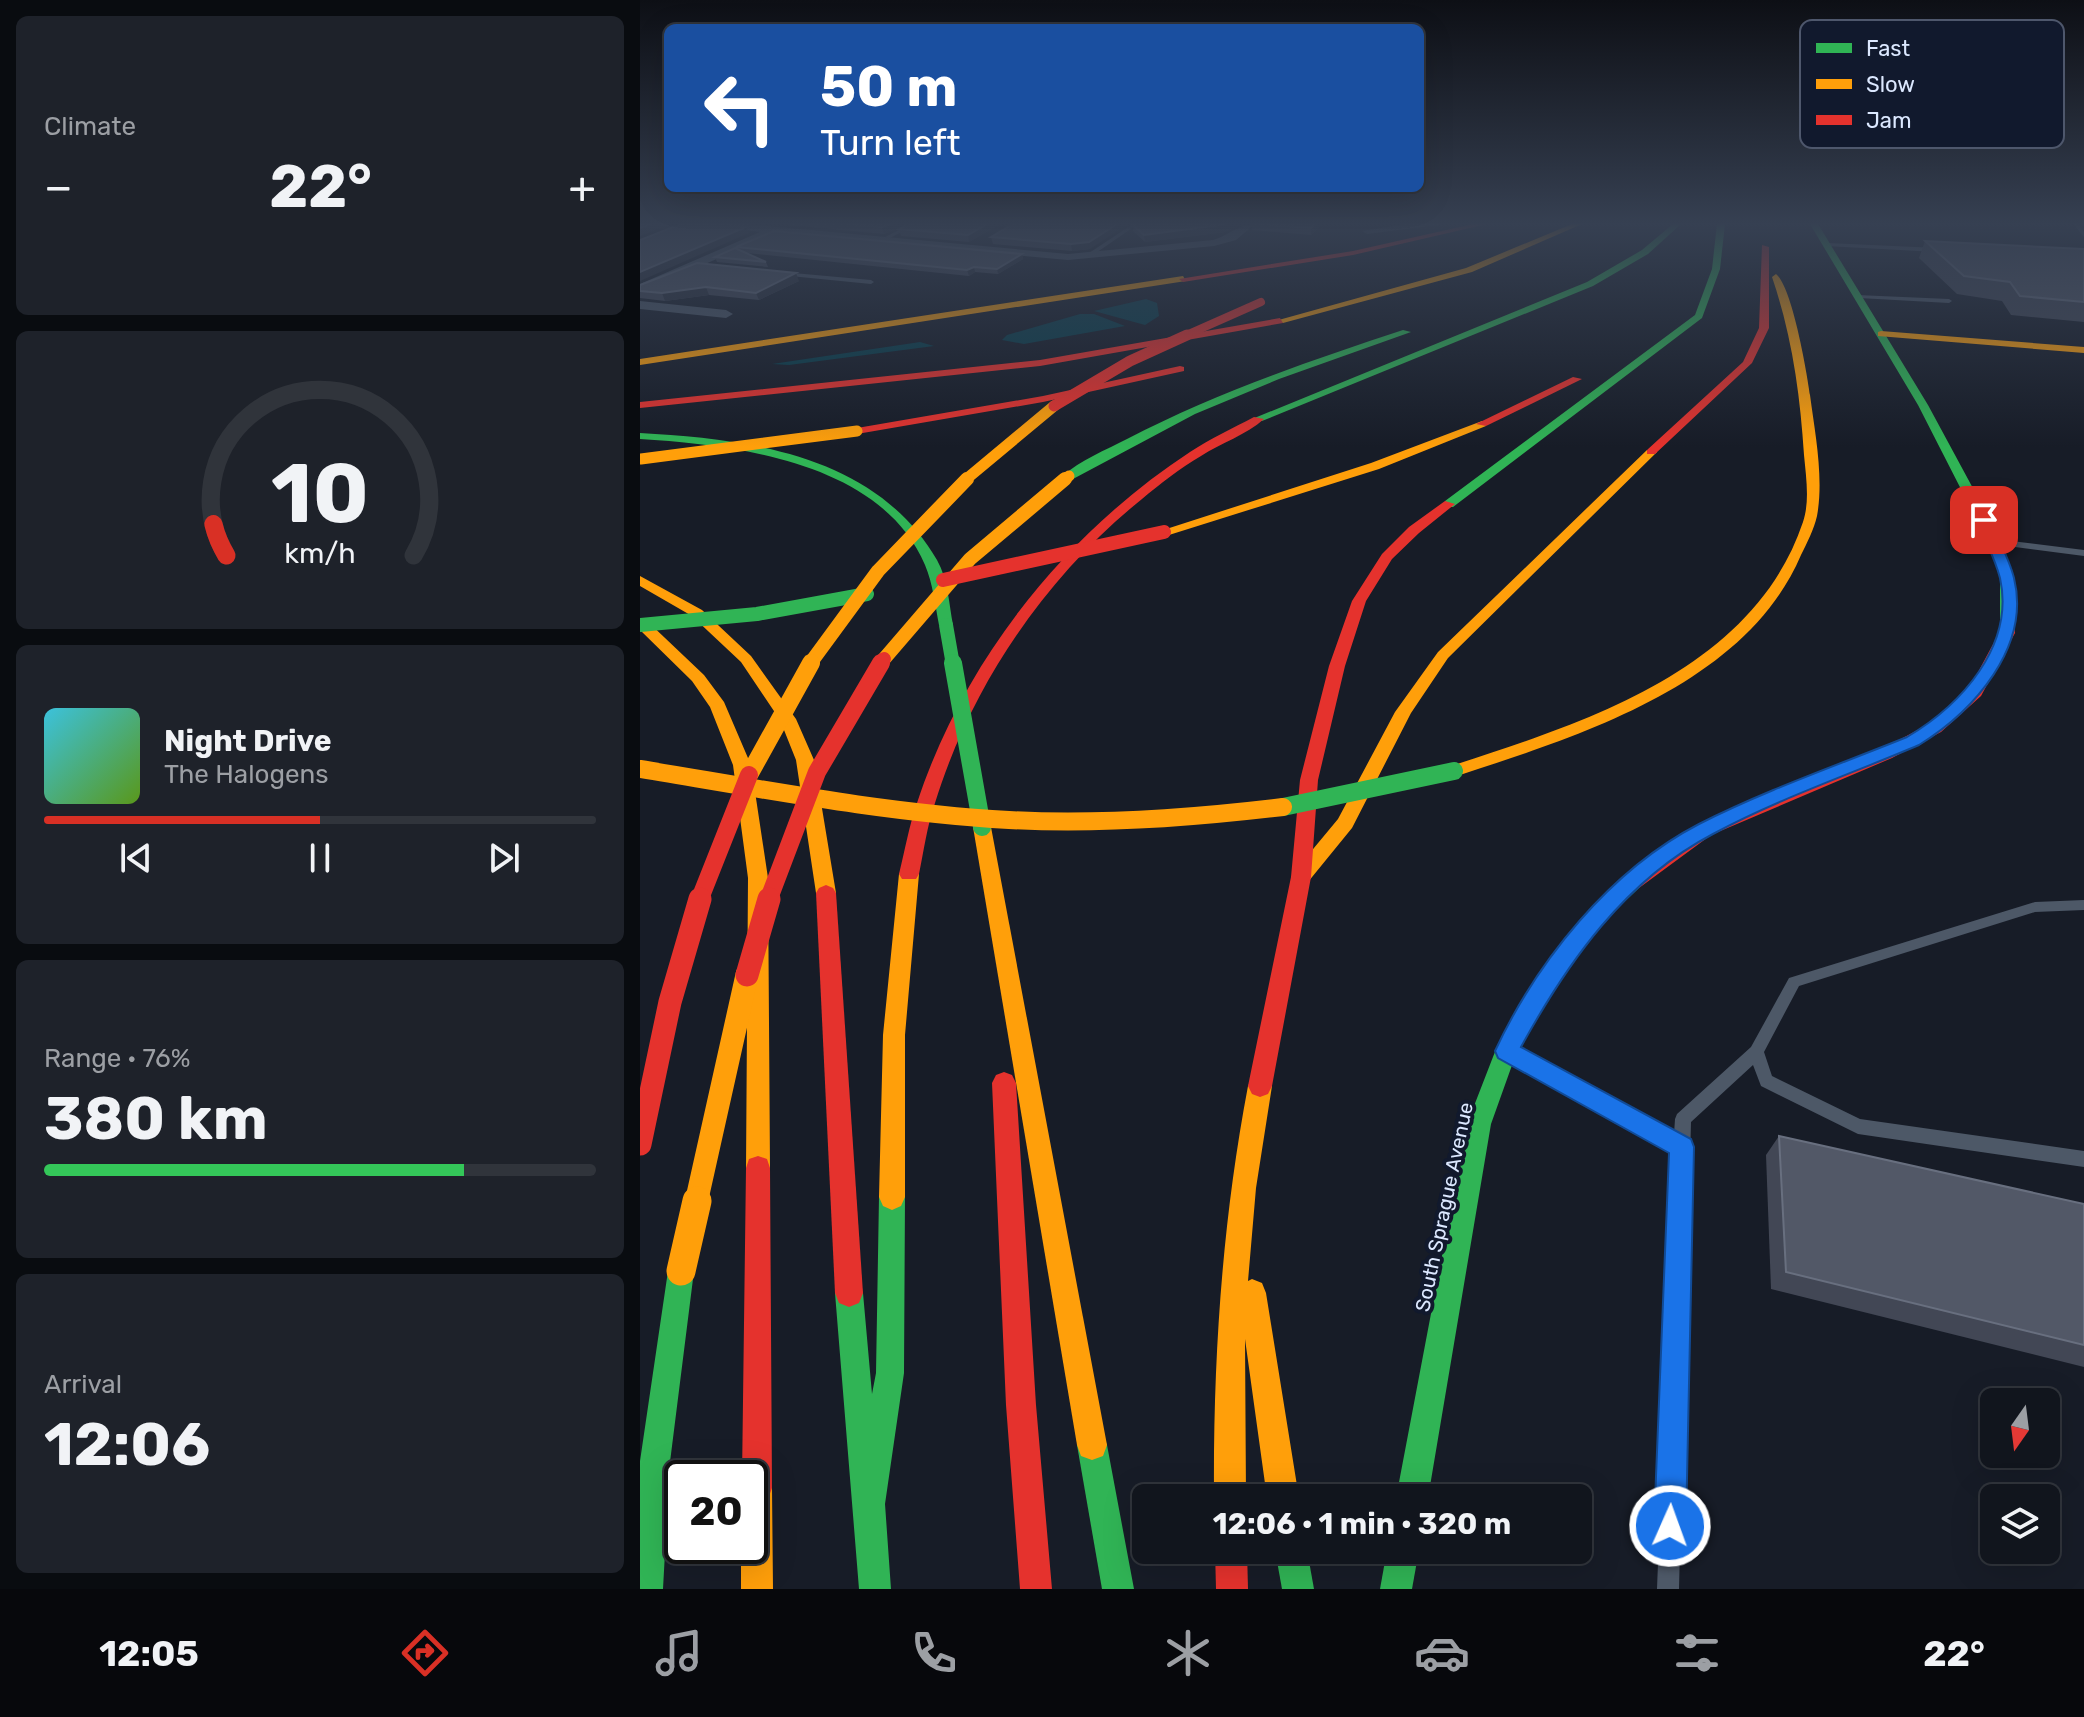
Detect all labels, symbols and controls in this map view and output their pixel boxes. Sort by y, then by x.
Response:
legend [1800,20,2064,148]
text: Fast [1866,35,1911,62]
text: 50 m [820,54,957,120]
icon: left [688,56,792,160]
text: Slow [1866,71,1915,98]
text: Jam [1866,107,1912,134]
text: Climate [44,111,136,142]
text: Turn left [820,121,961,164]
text: 22° [269,151,372,222]
text: − [44,161,73,213]
text: + [569,161,596,213]
text: 10 [271,443,369,542]
pin [1950,486,2018,554]
icon: arrive [1962,498,2006,542]
text: km/h [284,536,356,570]
text: Night Drive [164,723,332,759]
text: The Halogens [164,759,329,790]
icon: previous [114,836,158,880]
icon: pause [298,836,342,880]
icon: next [482,836,526,880]
text: Range · 76% [44,1043,191,1074]
text: 380 km [44,1083,268,1154]
street label: South Sprague Avenue [1410,1100,1478,1314]
text: Arrival [44,1369,122,1400]
north arrow [1980,1388,2060,1468]
map controls [1980,1388,2060,1564]
text: 12:06 [44,1409,210,1480]
speed limit sign: 20 [664,1460,768,1564]
position arrow [1628,1484,1712,1568]
button: layers [1980,1484,2060,1564]
text: 12:06 · 1 min · 320 m [1213,1506,1511,1542]
icon: directions [397,1625,453,1681]
icon: music [651,1625,707,1681]
icon: phone [906,1625,962,1681]
icon: climate [1160,1625,1216,1681]
icon: car [1414,1625,1470,1681]
icon: filters [1669,1625,1725,1681]
text: 12:05 [99,1632,199,1675]
text: 22° [1923,1632,1985,1675]

